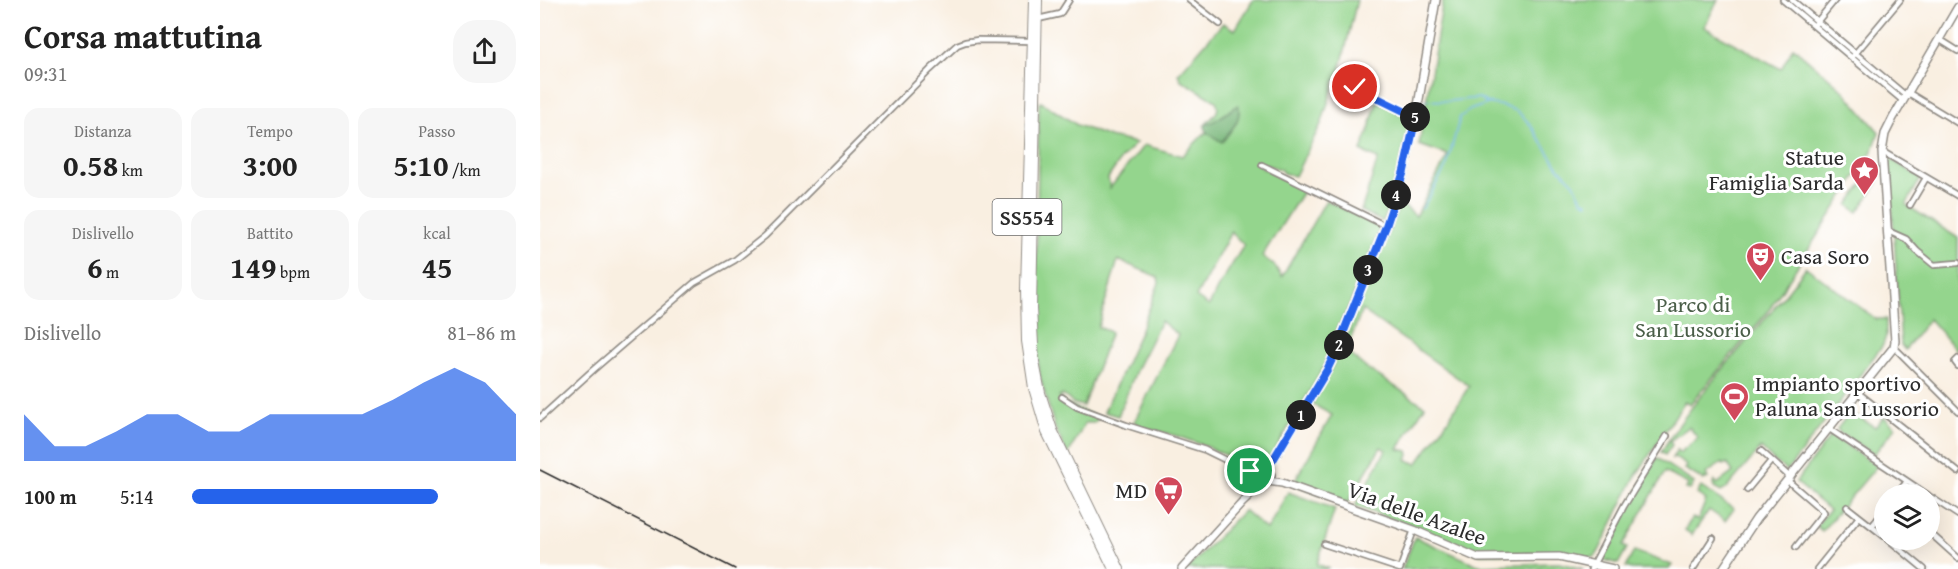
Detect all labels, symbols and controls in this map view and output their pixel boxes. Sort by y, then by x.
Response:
text: Corsa mattutina [24,12,262,60]
button: share [453,20,516,83]
text: 09:31 [24,59,67,88]
pin [1329,61,1380,112]
icon: check [1338,70,1371,103]
pin: 5 [1400,102,1430,132]
text: 5 [1411,105,1419,129]
text: Distanza [74,119,132,143]
text: Tempo [247,119,293,143]
text: Passo [418,119,456,143]
place label: Statue Famiglia Sarda [1709,141,1845,198]
text: 0.58 [63,143,118,187]
text: 3:00 [242,143,298,187]
text: 5:10 [393,143,448,187]
place icon: Statue Famiglia Sarda [1849,154,1881,196]
text: km [118,158,143,182]
text: /km [448,158,481,182]
pin: 4 [1381,180,1411,210]
text: 4 [1392,183,1400,207]
road number: SS554 [992,199,1062,235]
text: Dislivello [72,221,134,245]
text: Battito [247,221,293,245]
text: kcal [423,221,451,245]
theatre icon: Casa Soro [1744,240,1776,282]
place label: Casa Soro [1781,240,1869,272]
text: 6 [87,245,102,289]
text: 149 [230,245,277,289]
text: 45 [421,245,453,289]
pin: 3 [1353,255,1383,285]
text: 3 [1364,258,1372,282]
text: m [102,260,119,284]
text: bpm [277,260,310,284]
park label: Parco di San Lussorio [1635,288,1751,345]
text: Dislivello [24,318,101,347]
text: 81–86 m [447,318,516,347]
pin: 2 [1324,330,1354,360]
text: 2 [1335,333,1343,357]
place label: Impianto sportivo Paluna San Lussorio [1755,367,1939,424]
sports icon: Impianto sportivo Paluna San Lussorio [1718,380,1750,422]
pin: 1 [1286,400,1316,430]
text: 1 [1297,403,1305,427]
pin [1224,445,1275,496]
icon: arrive [1233,454,1266,487]
street label: Via delle Azalee [1343,473,1491,553]
place label: MD [1116,474,1147,506]
supermarket icon: MD [1152,474,1184,516]
text: 100 m [24,482,77,511]
text: 5:14 [120,482,154,511]
map controls [1874,484,1940,550]
button: layers [1874,484,1940,550]

